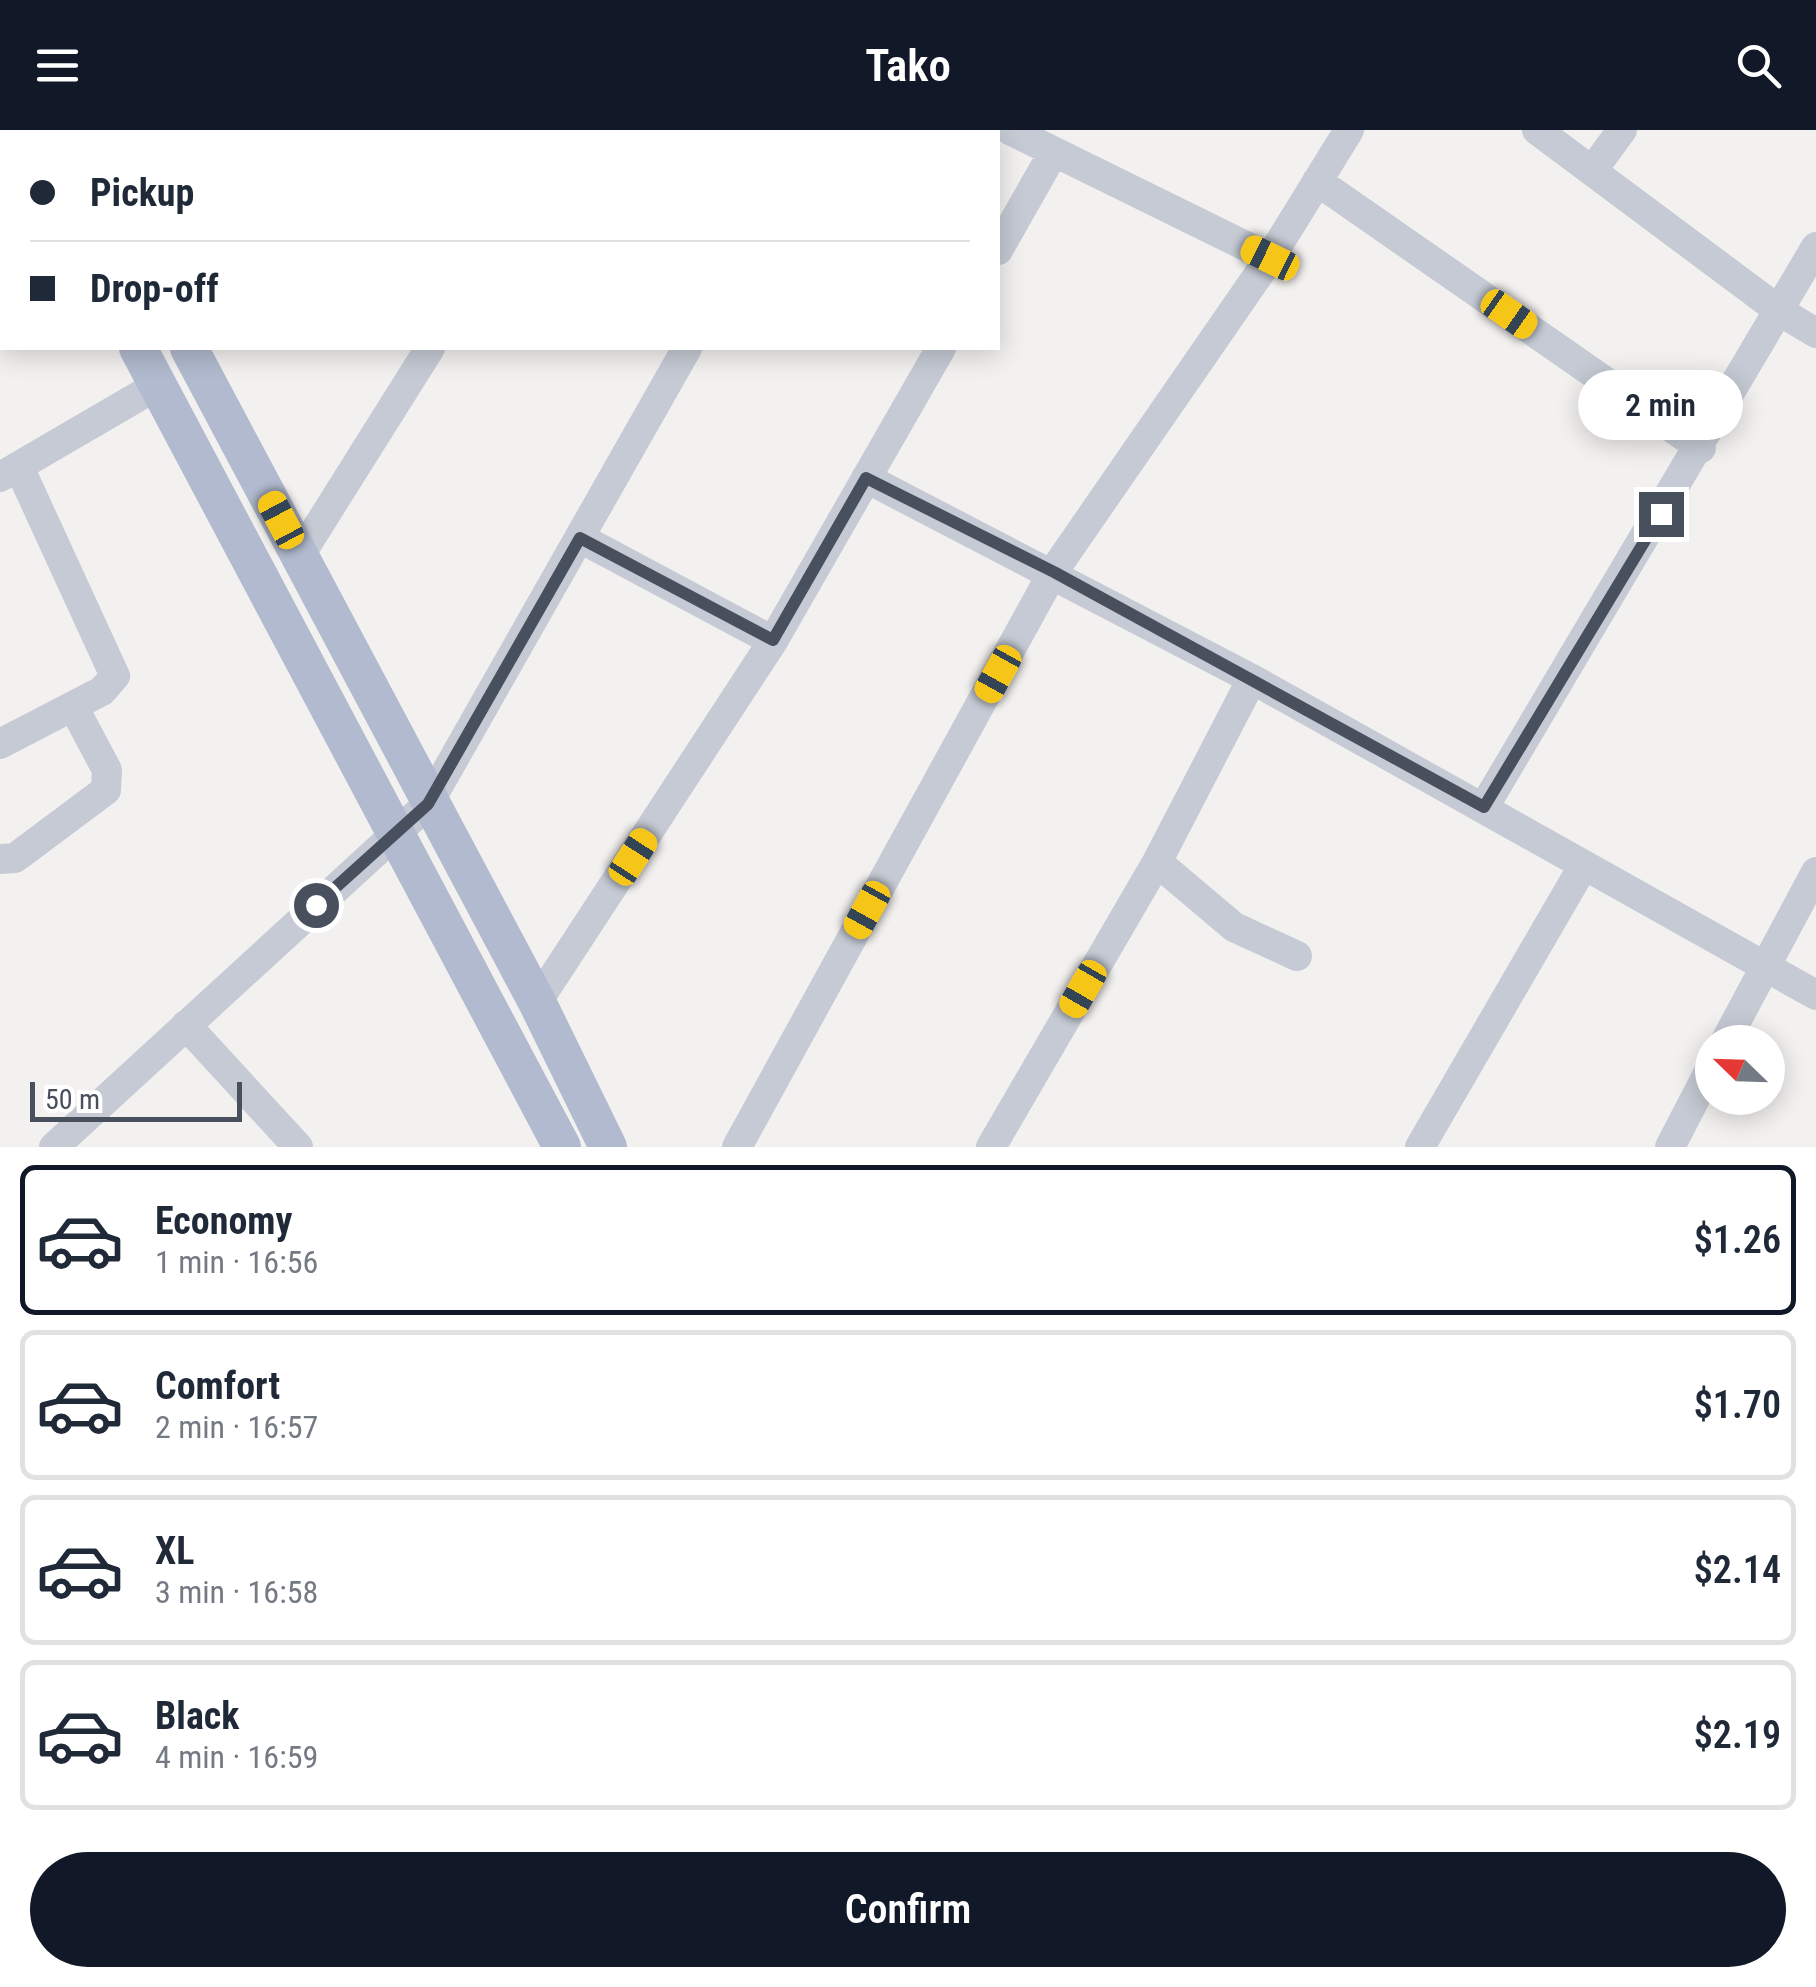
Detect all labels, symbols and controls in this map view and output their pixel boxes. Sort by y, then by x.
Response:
icon: menu [30,38,85,93]
icon: search [1731,38,1786,93]
text: Tako [865,39,951,92]
text: Pickup [90,171,194,215]
car [1236,231,1304,285]
text: Drop-off [90,267,219,311]
car [1476,285,1542,343]
callout: 2 min [1578,369,1744,439]
text: 2 min [1625,386,1696,424]
car [254,486,308,554]
route end [1639,492,1684,537]
car [970,640,1026,708]
car [604,824,662,890]
car [839,876,895,944]
route start [294,883,339,928]
car [1055,956,1111,1022]
north arrow [1695,1025,1785,1115]
map controls [1695,1025,1785,1115]
scale bar [30,1077,242,1121]
text: 50 m [45,1083,100,1116]
icon: car [35,1195,125,1285]
text: Economy [155,1199,292,1243]
text: $1.26 [1694,1218,1781,1262]
text: 1 min · 16:56 [155,1243,318,1281]
icon: car [35,1360,125,1450]
text: Comfort [155,1364,280,1408]
text: $1.70 [1694,1383,1781,1427]
text: 2 min · 16:57 [155,1408,318,1446]
icon: car [35,1525,125,1615]
text: XL [155,1529,194,1573]
text: $2.14 [1694,1548,1781,1592]
text: 3 min · 16:58 [155,1573,318,1611]
icon: car [35,1690,125,1780]
text: Black [155,1694,239,1738]
text: $2.19 [1694,1713,1781,1757]
text: 4 min · 16:59 [155,1738,318,1776]
button: Confirm [30,1852,1786,1967]

